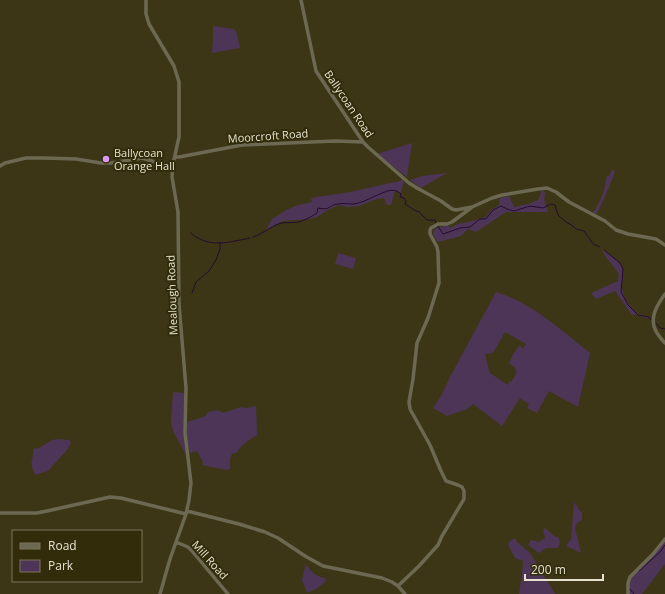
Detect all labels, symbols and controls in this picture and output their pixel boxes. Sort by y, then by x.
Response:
street label: Ballycoan Road [321,67,377,140]
street label: Moorcroft Road [227,125,309,146]
place label: Ballycoan Orange Hall [114,145,175,173]
marker: Ballycoan Orange Hall [101,154,111,164]
street label: Mealough Road [163,255,180,335]
legend [12,530,142,582]
text: Road [48,537,77,554]
street label: Mill Road [189,537,232,582]
scale bar [525,556,603,582]
text: Park [48,557,74,574]
text: 200 m [531,561,566,578]

